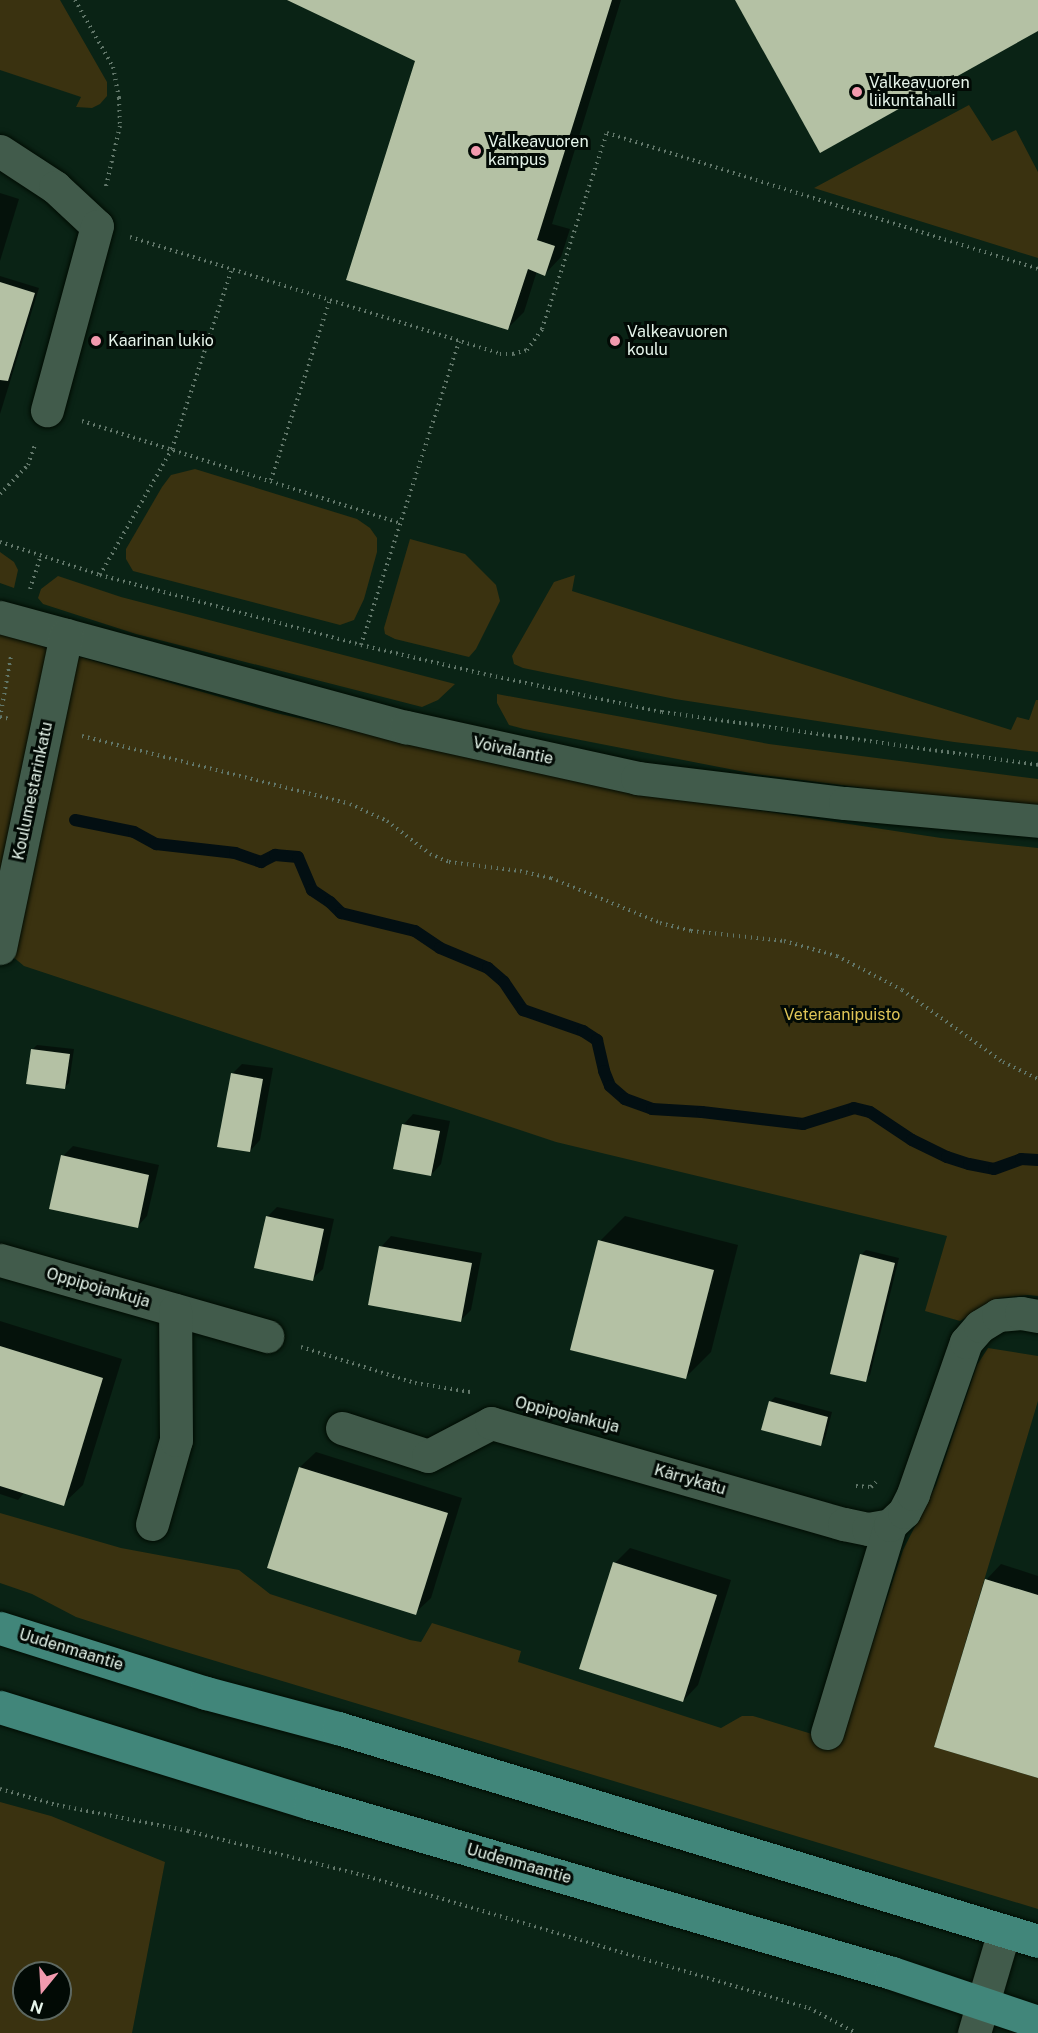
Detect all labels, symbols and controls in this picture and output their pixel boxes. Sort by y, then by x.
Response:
place label: Valkeavuoren liikuntahalli [869,73,970,111]
marker: Valkeavuoren liikuntahalli [850,85,864,99]
place label: Valkeavuoren kampus [488,132,589,170]
marker: Valkeavuoren kampus [469,144,483,158]
place label: Valkeavuoren koulu [627,322,728,360]
place label: Kaarinan lukio [108,331,214,351]
marker: Kaarinan lukio [89,334,103,348]
marker: Valkeavuoren koulu [608,334,622,348]
street label: Koulumestarinkatu [9,720,57,862]
street label: Voivalantie [471,733,555,769]
park label: Veteraanipuisto [784,1005,900,1025]
street label: Oppipojankuja [44,1264,152,1312]
street label: Oppipojankuja [513,1393,621,1437]
street label: Kärrykatu [652,1461,728,1499]
street label: Uudenmaantie [17,1625,125,1675]
street label: Uudenmaantie [464,1840,574,1888]
north arrow [12,1961,72,2021]
text: N [28,1996,46,2018]

